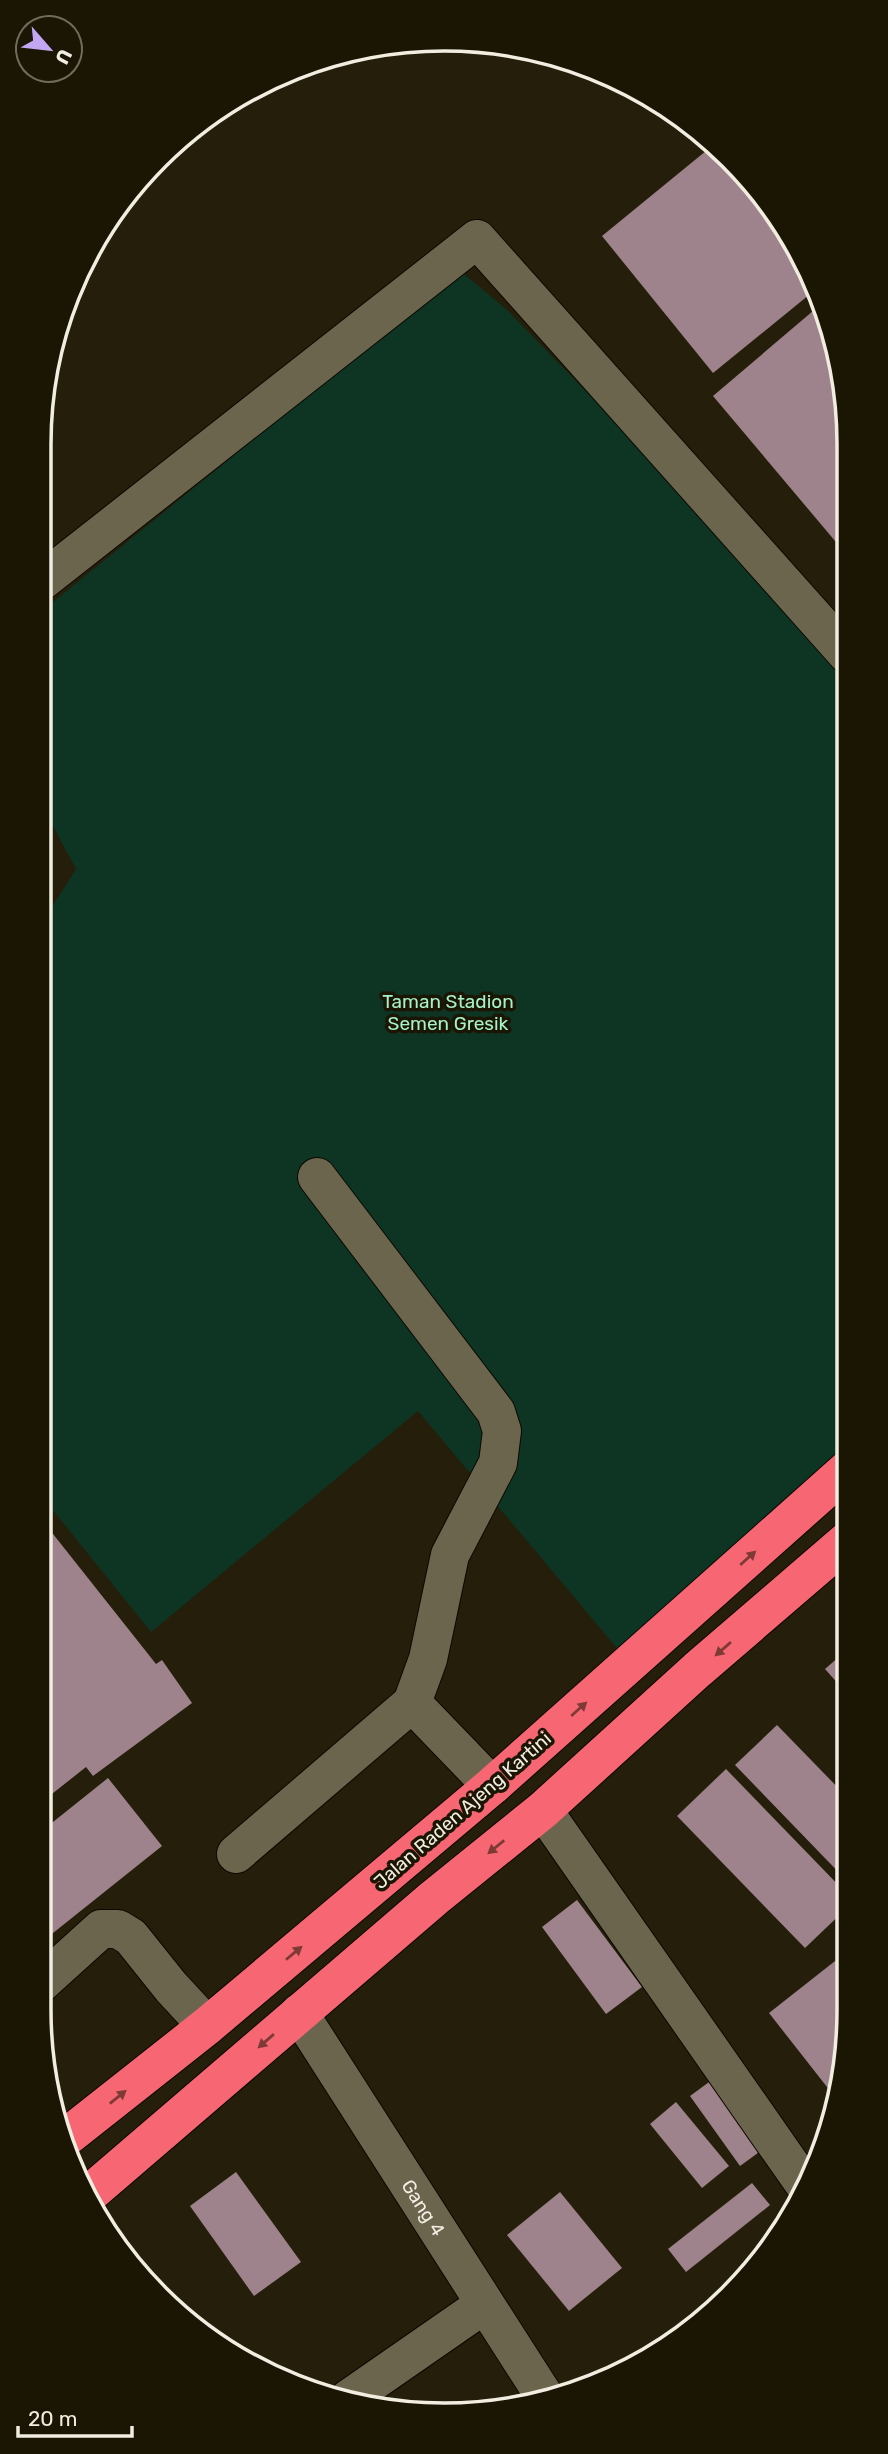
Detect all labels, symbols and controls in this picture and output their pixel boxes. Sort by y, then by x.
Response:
north arrow [14,14,84,84]
text: U [50,45,77,68]
park label: Taman Stadion Semen Gresik [382,990,514,1035]
one-way arrow [740,1551,757,1566]
one-way arrow [714,1641,732,1656]
one-way arrow [570,1702,587,1717]
street label: Jalan Raden Ajeng Kartini [369,1727,556,1894]
one-way arrow [488,1839,505,1854]
one-way arrow [285,1945,303,1960]
one-way arrow [258,2033,275,2048]
one-way arrow [108,2089,126,2104]
street label: Gang 4 [397,2175,450,2241]
scale bar [18,2394,131,2438]
text: 20 m [28,2406,77,2431]

